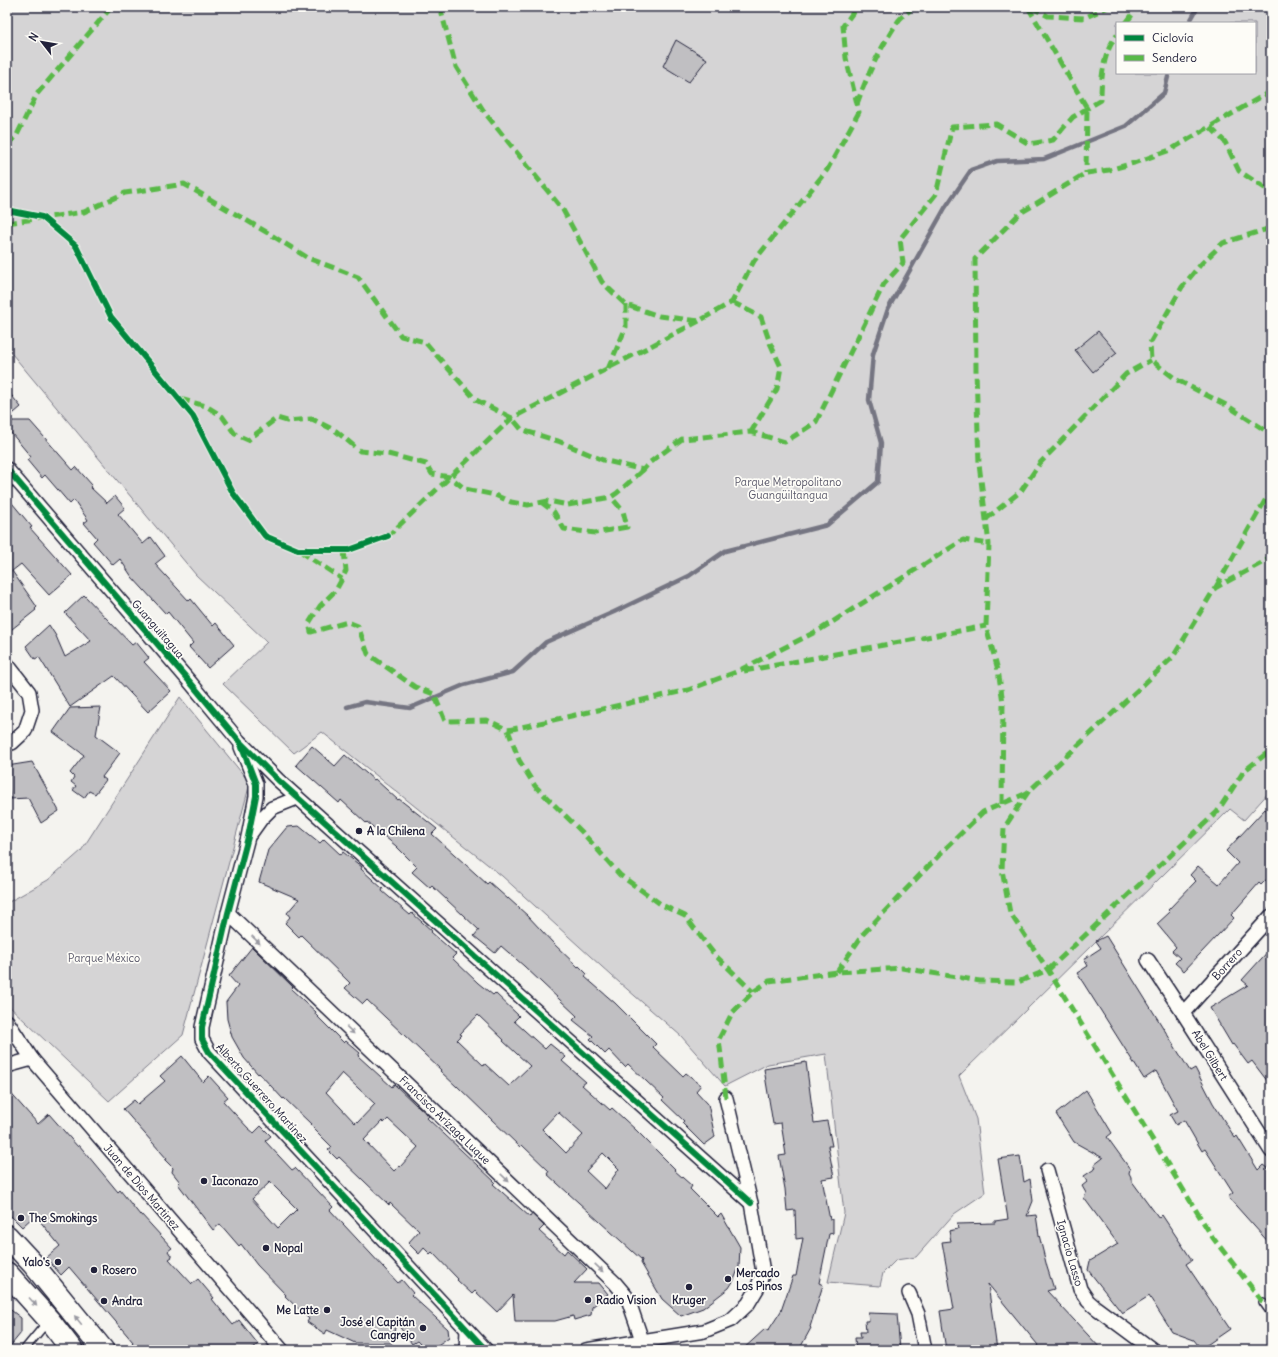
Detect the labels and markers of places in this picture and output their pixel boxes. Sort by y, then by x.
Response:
place label: A la Chilena [367,824,426,838]
marker: A la Chilena [354,826,364,836]
place label: Iaconazo [212,1174,259,1188]
marker: Iaconazo [199,1176,209,1186]
place label: The Smokings [29,1211,97,1226]
marker: The Smokings [16,1213,26,1223]
place label: Nopal [274,1241,303,1256]
marker: Nopal [261,1243,271,1253]
place label: Yalo's [22,1255,50,1269]
marker: Yalo's [53,1257,63,1267]
place label: Rosero [102,1263,137,1277]
marker: Rosero [89,1265,99,1275]
place label: Mercado Los Pinos [736,1266,782,1293]
marker: Mercado Los Pinos [723,1274,733,1284]
marker: Kruger [684,1282,694,1292]
place label: Radio Vision [596,1293,657,1307]
place label: Kruger [672,1293,707,1308]
place label: Andra [112,1294,143,1308]
marker: Radio Vision [583,1295,593,1305]
marker: Andra [99,1296,109,1306]
place label: Me Latte [276,1303,319,1317]
marker: Me Latte [322,1305,332,1315]
place label: José el Capitán Cangrejo [340,1315,416,1343]
marker: José el Capitán Cangrejo [418,1323,428,1333]

